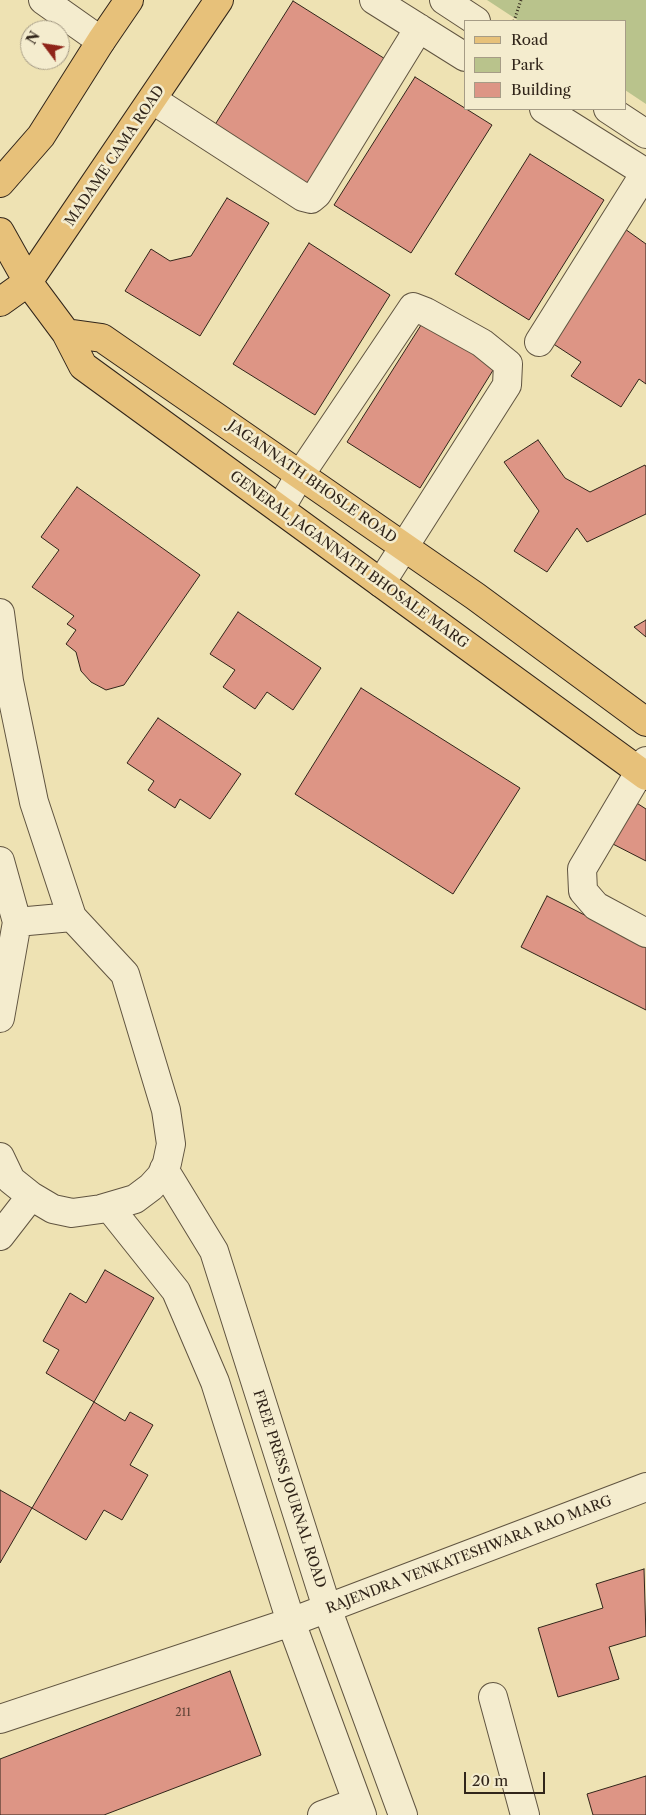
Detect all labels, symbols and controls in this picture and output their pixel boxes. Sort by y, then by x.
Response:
north arrow [20,20,70,70]
legend [463,20,626,110]
text: N [22,28,44,48]
text: Road [511,30,548,49]
text: Park [511,55,544,74]
text: Building [511,80,571,99]
street label: MADAME CAMA ROAD [62,83,168,229]
street label: JAGANNATH BHOSLE ROAD [224,417,400,547]
street label: GENERAL JAGANNATH BHOSALE MARG [226,468,472,652]
street label: FREE PRESS JOURNAL ROAD [249,1388,329,1590]
street label: RAJENDRA VENKATESHWARA RAO MARG [324,1493,614,1617]
house number: 211 [175,1706,191,1720]
scale bar [466,1762,547,1794]
text: 20 m [472,1771,508,1790]

